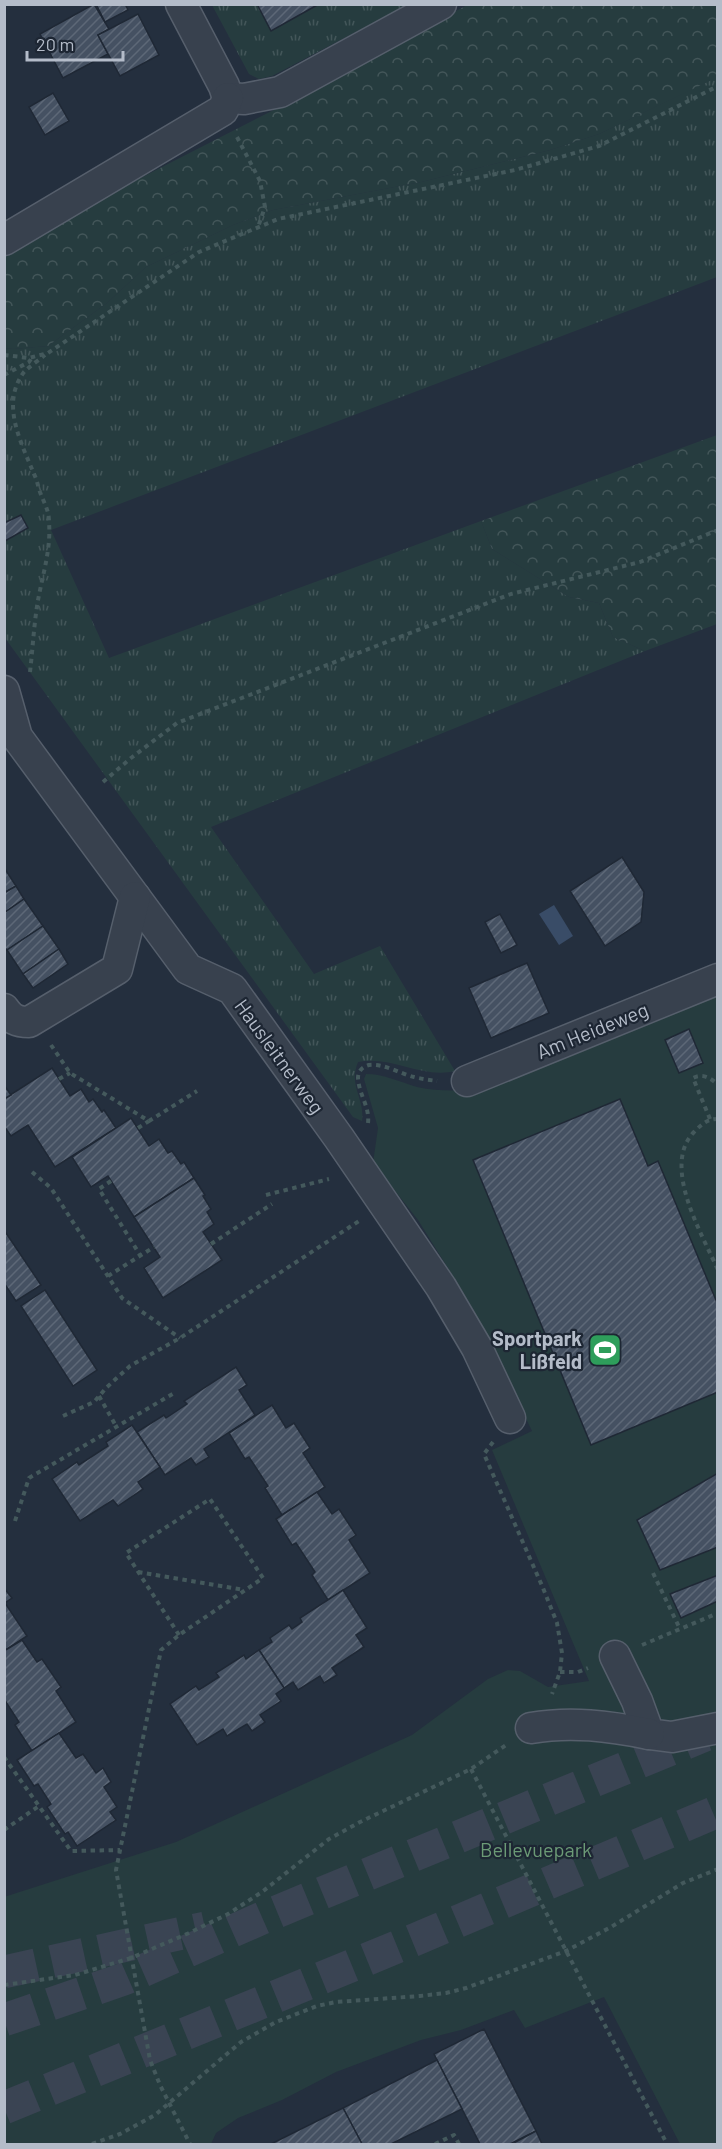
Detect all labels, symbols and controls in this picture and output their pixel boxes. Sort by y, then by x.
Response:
scale bar [27,24,123,62]
text: 20 m [36,33,74,55]
street label: Hausleitnerweg [230,994,330,1118]
street label: Am Heideweg [533,997,651,1063]
place label: Sportpark Lißfeld [492,1326,582,1373]
sports icon: Sportpark Lißfeld [587,1332,623,1368]
park label: Bellevuepark [480,1837,592,1861]

